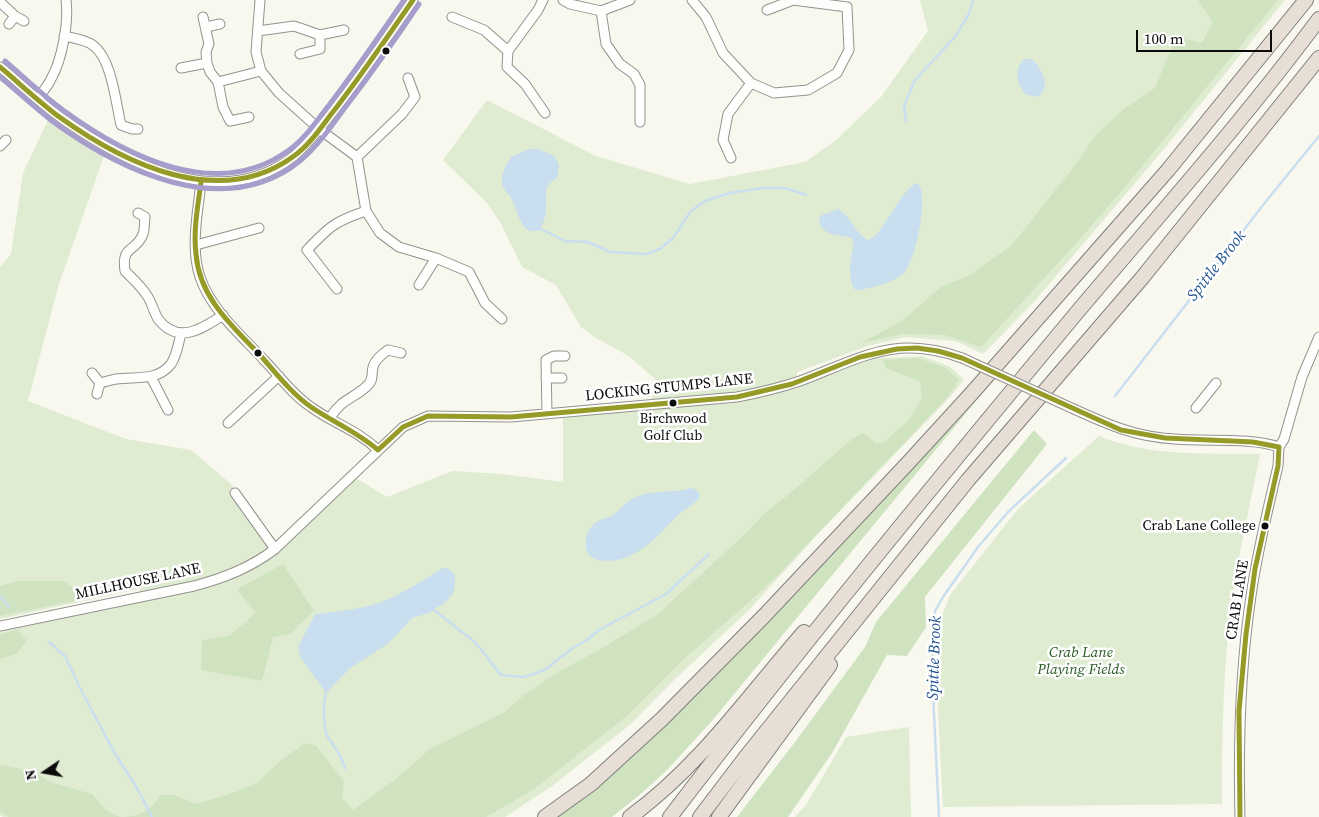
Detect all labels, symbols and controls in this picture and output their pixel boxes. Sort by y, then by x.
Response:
scale bar [1139,20,1275,52]
text: 100 m [1144,28,1184,49]
unlabelled marker [381,46,391,56]
water label: Spittle Brook [1183,227,1251,305]
unlabelled marker [253,348,263,358]
street label: LOCKING STUMPS LANE [584,370,754,406]
marker: Birchwood Golf Club [668,398,678,408]
place label: Birchwood Golf Club [639,411,707,444]
place label: Crab Lane College [1143,518,1256,534]
marker: Crab Lane College [1260,521,1270,531]
street label: CRAB LANE [1223,559,1253,641]
street label: MILLHOUSE LANE [74,560,202,604]
water label: Spittle Brook [924,615,946,701]
park label: Crab Lane Playing Fields [1037,644,1125,679]
north arrow [20,747,70,797]
text: N [19,768,41,782]

